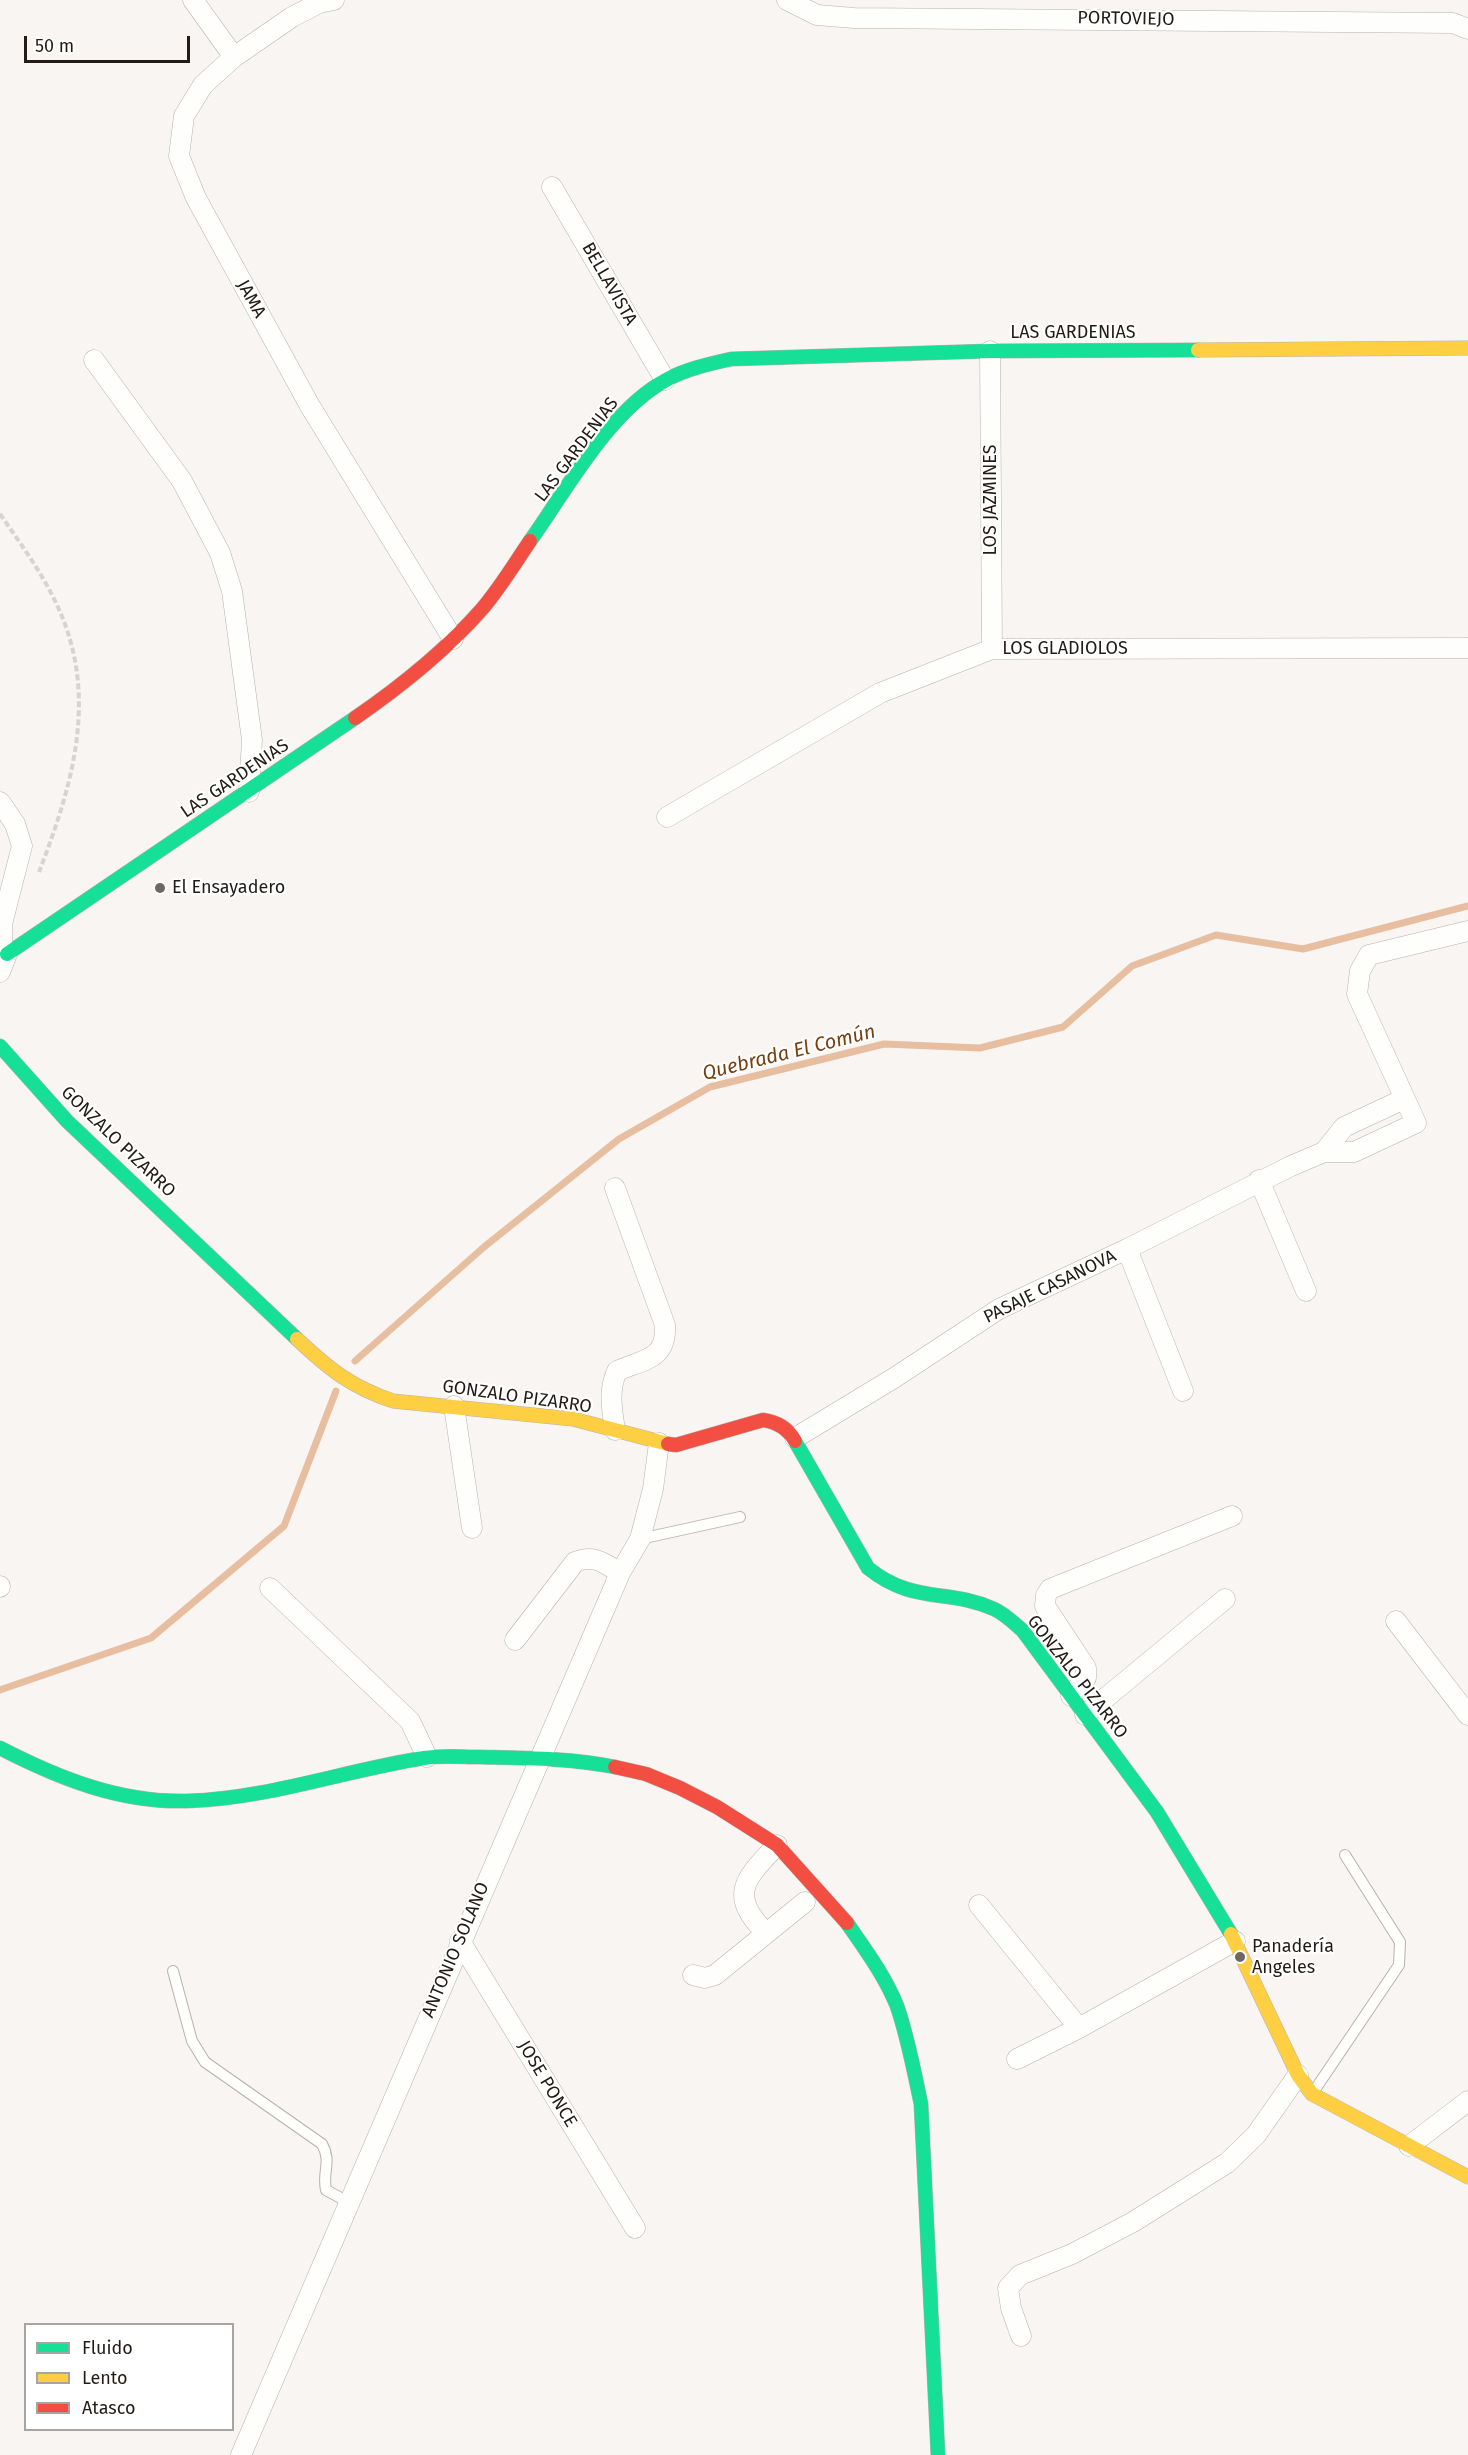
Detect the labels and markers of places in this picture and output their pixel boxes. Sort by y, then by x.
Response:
place label: El Ensayadero [172,877,285,899]
marker: El Ensayadero [153,881,167,895]
place label: Panadería Angeles [1252,1936,1334,1978]
marker: Panadería Angeles [1233,1950,1247,1964]

